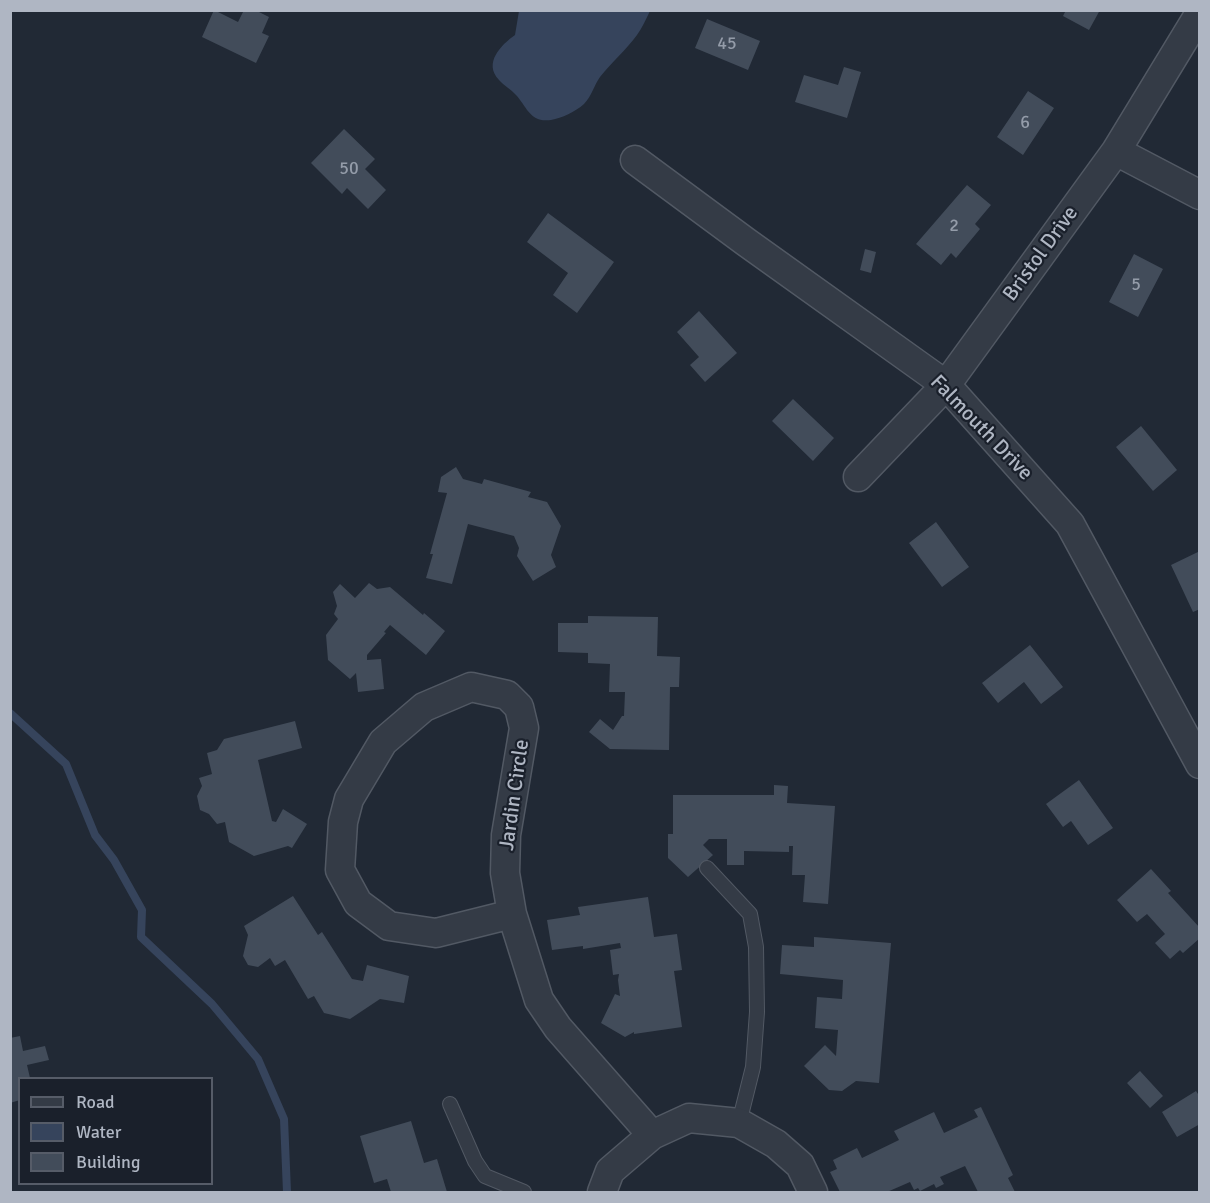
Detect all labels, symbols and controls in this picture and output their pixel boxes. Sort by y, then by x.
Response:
house number: 45 [717,33,737,55]
house number: 6 [1020,112,1030,134]
house number: 50 [339,158,359,180]
street label: Bristol Drive [998,202,1084,306]
house number: 2 [949,215,959,237]
house number: 5 [1131,274,1141,296]
street label: Falmouth Drive [924,370,1038,486]
street label: Jardin Circle [495,738,535,852]
legend [18,1077,213,1185]
text: Road [76,1091,115,1113]
text: Water [76,1121,121,1143]
text: Building [76,1151,140,1173]

